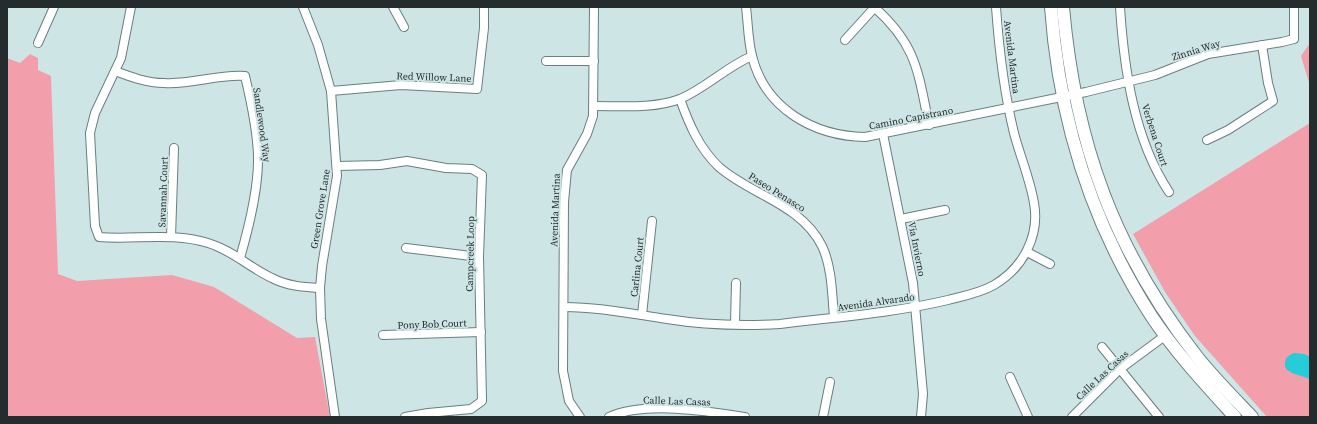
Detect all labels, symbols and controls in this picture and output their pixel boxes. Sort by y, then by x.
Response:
street label: Avenida Martina [1001,20,1023,95]
street label: Zinnia Way [1170,36,1223,63]
street label: Red Willow Lane [396,69,472,85]
street label: Sandlewood Way [250,87,274,164]
street label: Verbena Court [1139,102,1171,169]
street label: Camino Capistrano [868,103,955,133]
street label: Savannah Court [155,156,171,228]
street label: Green Grove Lane [307,168,333,250]
street label: Paseo Penasco [746,169,808,215]
street label: Avenida Martina [547,172,563,247]
street label: Campcreek Loop [463,216,477,292]
street label: Via Invierno [905,221,929,278]
street label: Carlina Court [627,236,647,298]
street label: Avenida Alvarado [837,290,916,314]
street label: Pony Bob Court [397,316,468,332]
street label: Calle Las Casas [1073,347,1131,403]
street label: Calle Las Casas [643,393,711,409]

